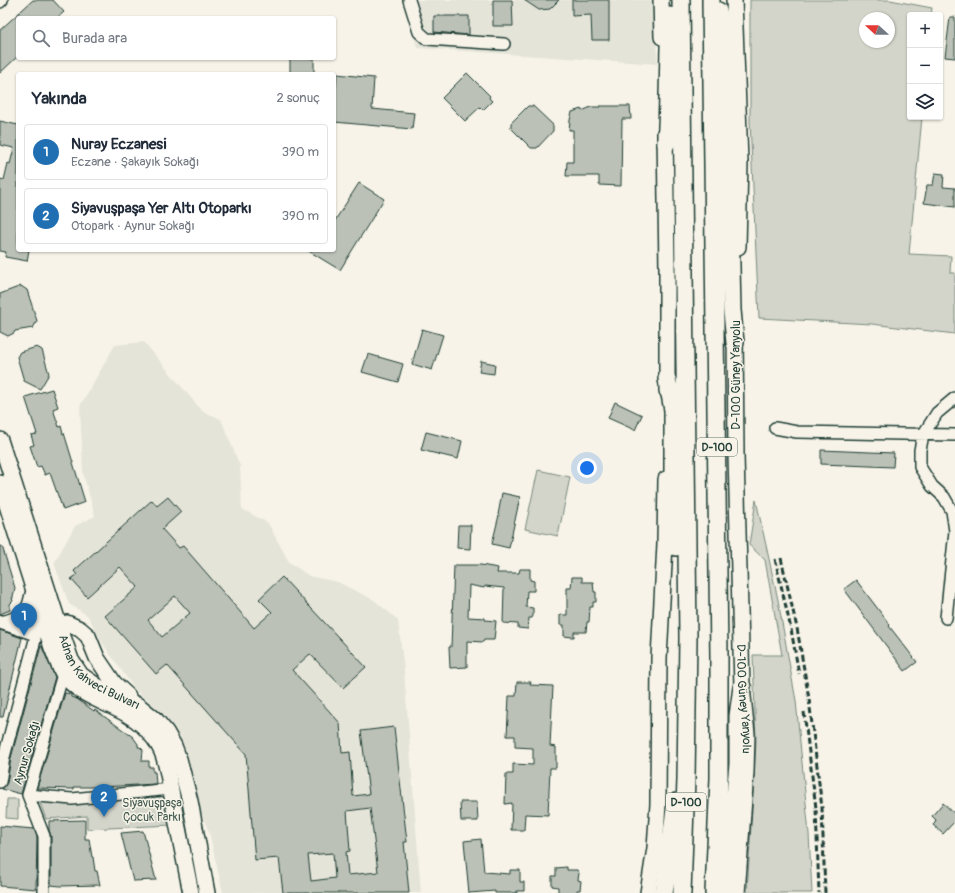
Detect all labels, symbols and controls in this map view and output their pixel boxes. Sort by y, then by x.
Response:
north arrow [859,12,895,48]
map controls [907,12,943,120]
button: + [907,12,943,48]
search box [16,16,336,60]
icon: search [30,27,52,49]
text: Burada ara [62,29,127,48]
button: − [907,48,943,84]
button: layers [907,84,943,120]
text: Yakında [32,88,87,109]
text: 2 sonuç [277,90,320,106]
text: Nuray Eczanesi [71,135,166,154]
text: 1 [43,144,49,160]
text: 390 m [282,144,319,160]
text: Eczane · Şakayık Sokağı [71,154,199,170]
text: Siyavuşpaşa Yer Altı Otoparkı [71,199,252,218]
text: 2 [42,208,50,224]
text: 390 m [282,208,319,224]
text: Otopark · Aynur Sokağı [71,218,195,234]
street label: D-100 Güney Yanyolu [729,320,744,430]
road number: D-100 [697,438,737,456]
your location [577,458,597,478]
pin: 1 [11,603,37,636]
street label: Adnan Kahveci Bulvarı [55,632,142,713]
street label: D-100 Güney Yanyolu [733,644,755,754]
street label: Aynur Sokağı [11,719,43,787]
pin: 2 [91,784,117,817]
road number: D-100 [666,793,706,811]
park label: Siyavuşpaşa Çocuk Parkı [122,796,182,825]

